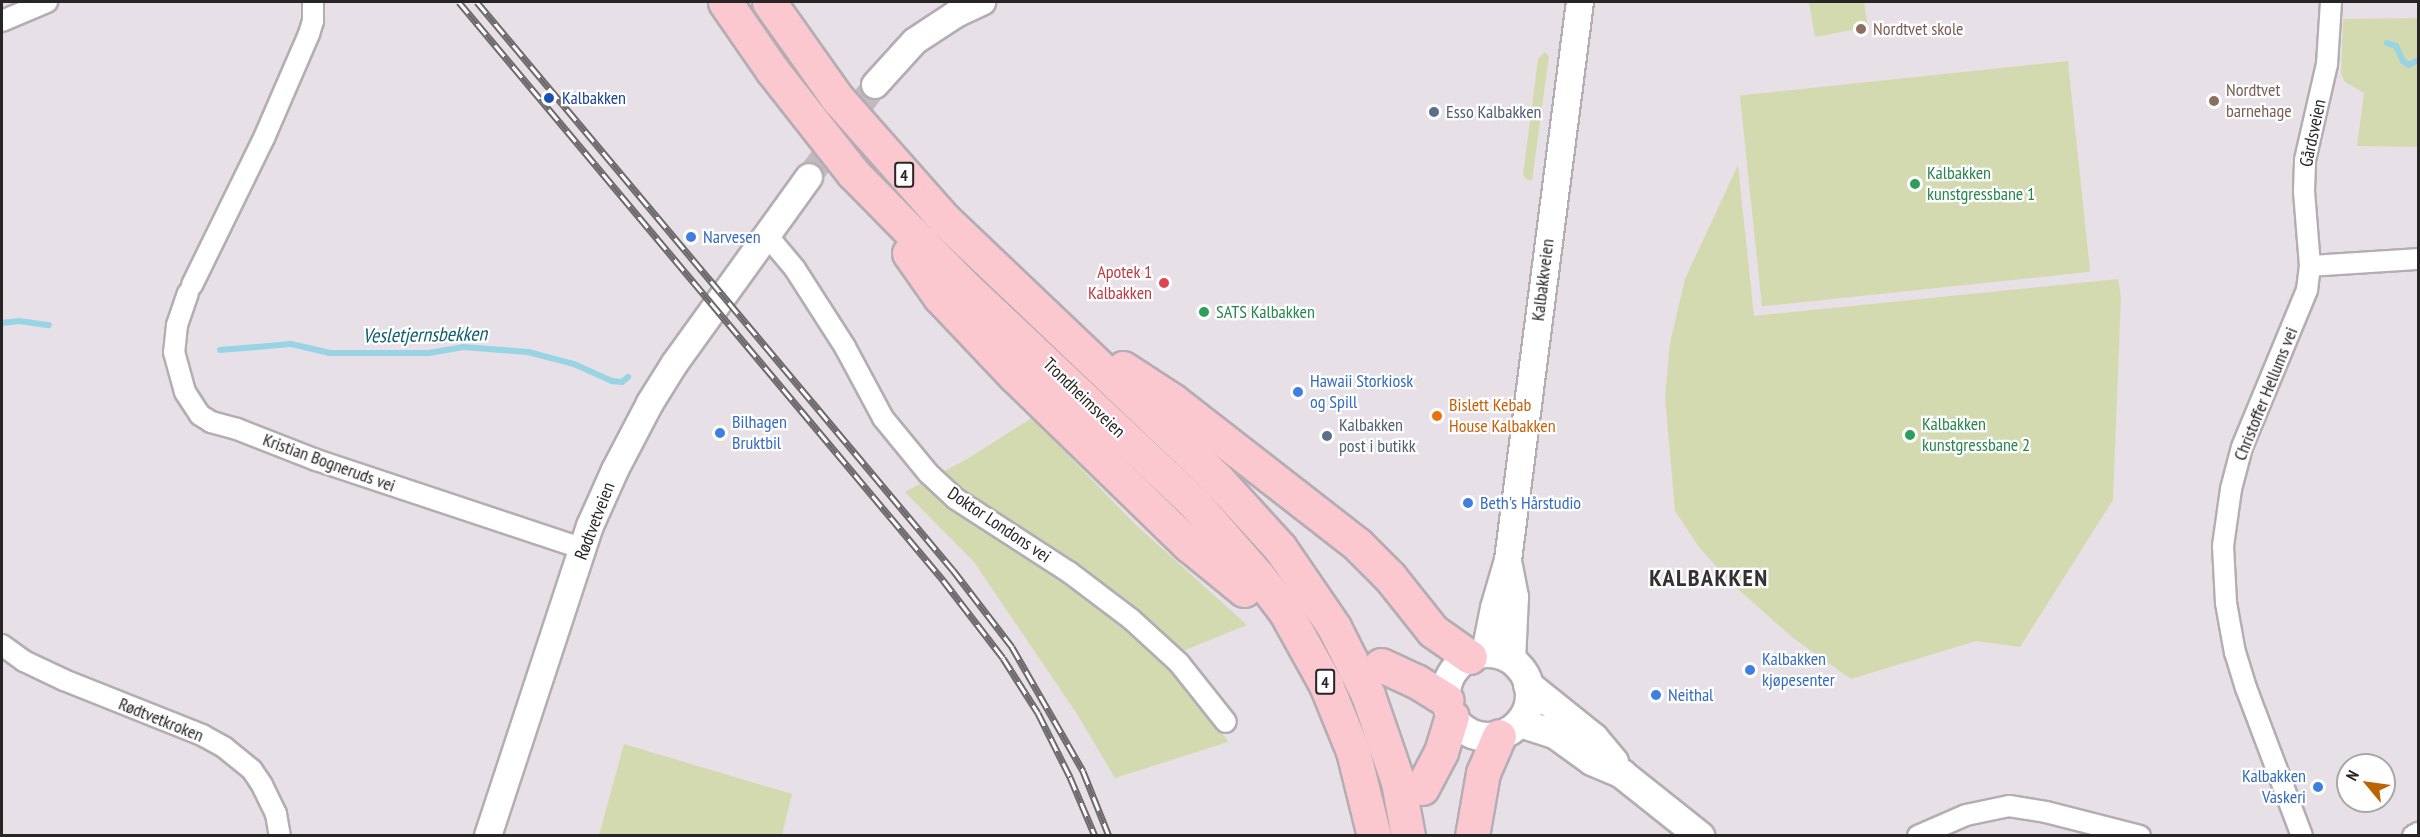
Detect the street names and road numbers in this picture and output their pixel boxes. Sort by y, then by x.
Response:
street label: Gårdsveien [2295,97,2331,169]
road number: 4 [894,162,914,188]
street label: Kalbakkveien [1527,238,1559,322]
street label: Christoffer Hellums vei [2229,324,2303,464]
street label: Trondheimsveien [1039,354,1129,442]
street label: Kristian Bogneruds vei [260,429,398,497]
street label: Rødtvetveien [570,479,620,563]
street label: Doktor Londons vei [943,483,1055,567]
road number: 4 [1314,669,1336,695]
street label: Rødtvetkroken [115,693,207,747]

